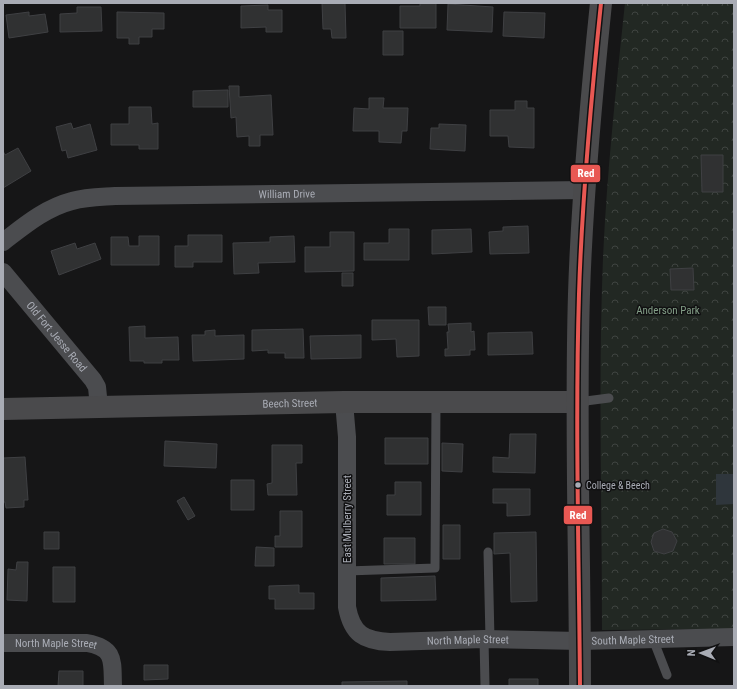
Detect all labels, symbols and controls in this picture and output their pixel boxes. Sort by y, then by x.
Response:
line badge: Red [570,164,601,183]
text: Red [578,167,594,180]
street label: William Drive [258,187,315,201]
street label: Old Fort Jesse Road [23,299,89,375]
park label: Anderson Park [636,304,700,317]
street label: Beech Street [262,397,318,411]
street label: East Mulberry Street [341,475,354,563]
marker: College & Beech [573,480,583,490]
place label: College & Beech [586,480,650,491]
line badge: Red [563,505,593,525]
text: Red [570,509,586,522]
street label: North Maple Street [427,633,509,648]
street label: South Maple Street [591,633,674,648]
north arrow [681,633,721,673]
street label: North Maple Street [15,637,99,652]
text: N [685,649,698,656]

